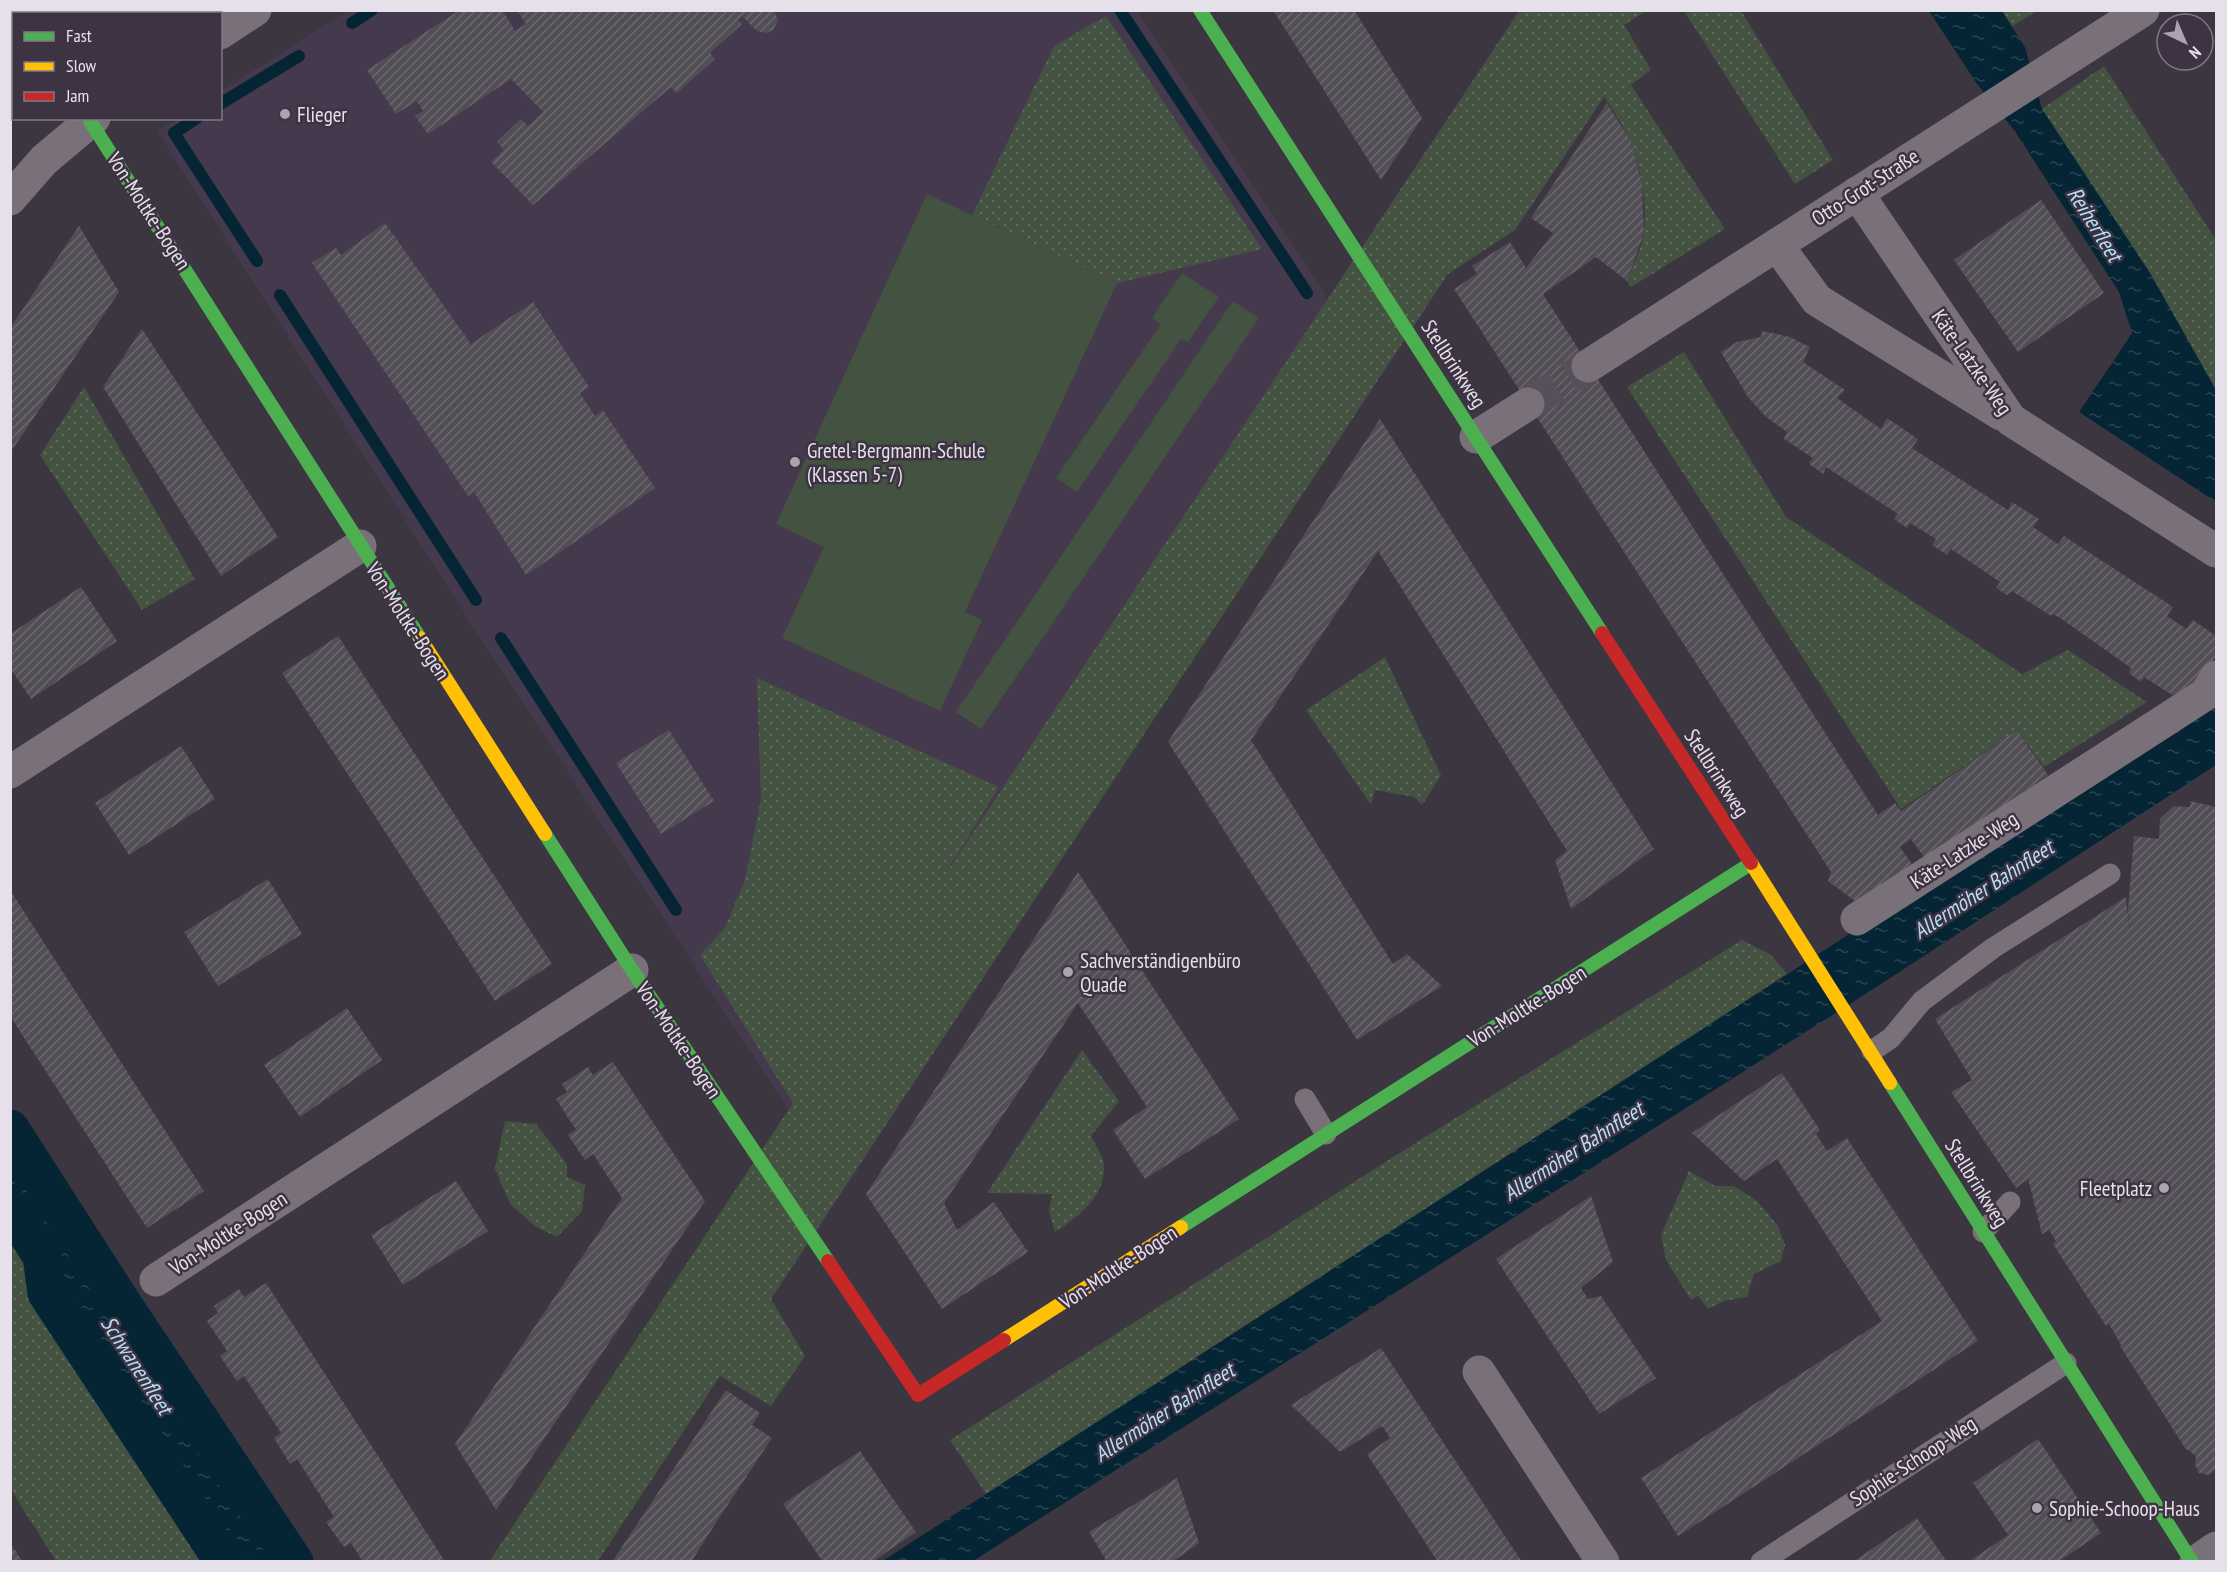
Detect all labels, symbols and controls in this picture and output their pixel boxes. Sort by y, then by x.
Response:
legend [12,12,222,120]
north arrow [2155,12,2215,72]
text: Fast [66,24,92,47]
text: N [2185,43,2205,63]
text: Slow [66,54,97,77]
text: Jam [65,84,89,107]
place label: Flieger [297,101,347,128]
marker: Flieger [278,107,292,121]
street label: Otto-Grot-Straße [1806,142,1924,232]
street label: Von-Moltke-Bogen [100,146,197,275]
water label: Reiherfleet [2061,181,2130,269]
street label: Käte-Latzke-Weg [1926,304,2018,420]
street label: Stellbrinkweg [1416,315,1492,413]
place label: Gretel-Bergmann-Schule (Klassen 5-7) [807,437,985,488]
marker: Gretel-Bergmann-Schule (Klassen 5-7) [788,455,802,469]
street label: Von-Moltke-Bogen [359,556,456,685]
street label: Stellbrinkweg [1679,724,1755,822]
street label: Käte-Latzke-Weg [1905,805,2023,895]
water label: Allermöher Bahnfleet [1907,832,2061,945]
place label: Sachverständigenbüro Quade [1080,947,1241,998]
street label: Von-Moltke-Bogen [1462,959,1591,1054]
marker: Sachverständigenbüro Quade [1061,965,1075,979]
street label: Von-Moltke-Bogen [630,976,728,1103]
water label: Allermöher Bahnfleet [1497,1094,1651,1207]
street label: Stellbrinkweg [1939,1134,2015,1232]
place label: Fleetplatz [2080,1175,2152,1202]
marker: Fleetplatz [2157,1181,2171,1195]
street label: Von-Moltke-Bogen [163,1185,292,1282]
street label: Von-Moltke-Bogen [1053,1219,1182,1316]
water label: Schwanenfleet [95,1311,181,1422]
water label: Allermöher Bahnfleet [1088,1355,1242,1468]
street label: Sophie-Schoop-Weg [1845,1410,1981,1512]
place label: Sophie-Schoop-Haus [2049,1495,2200,1522]
marker: Sophie-Schoop-Haus [2030,1501,2044,1515]

